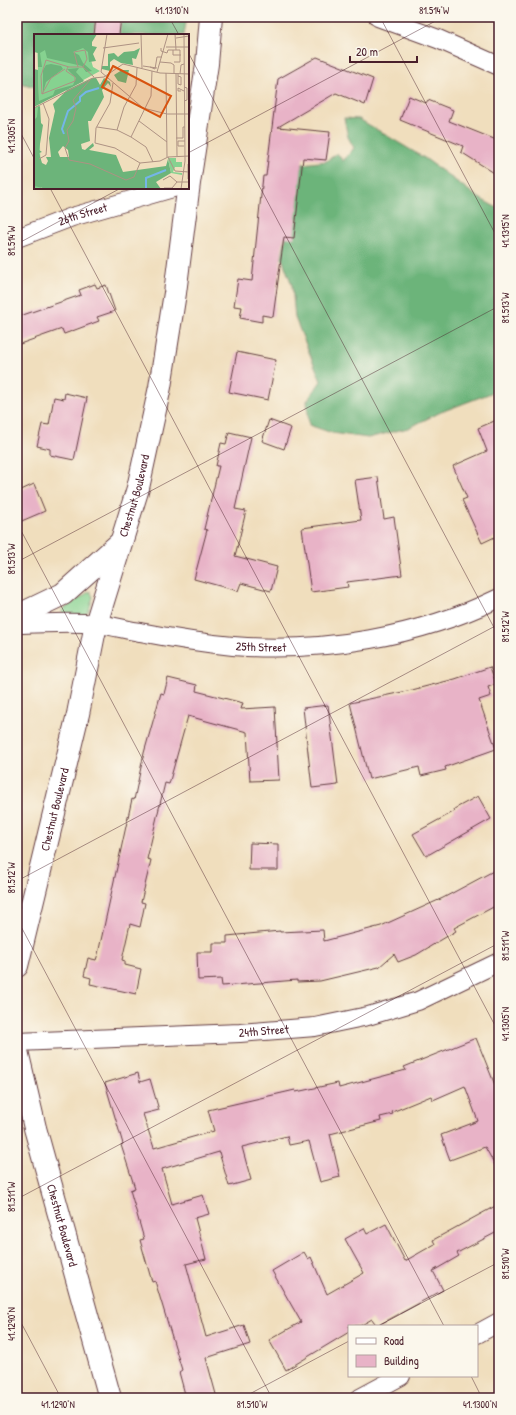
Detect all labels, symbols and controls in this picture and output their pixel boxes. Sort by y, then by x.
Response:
text: 41.1310°N [155,4,189,17]
text: 81.514°W [419,4,450,17]
inset map [34,34,189,189]
scale bar [350,38,417,64]
text: 20 m [356,43,378,60]
text: 41.1305°N [5,119,18,153]
street label: 26th Street [56,198,110,229]
text: 41.1315°N [499,214,512,248]
text: 81.514°W [5,225,18,256]
text: 81.513°W [499,292,512,323]
street label: Chestnut Boulevard [114,453,153,539]
text: 81.513°W [5,543,18,574]
text: 81.512°W [499,611,512,643]
street label: 25th Street [235,637,287,656]
street label: Chestnut Boulevard [36,766,73,853]
text: 81.512°W [5,862,18,894]
text: 81.511°W [499,930,512,961]
text: 41.1305°N [499,1007,512,1041]
street label: 24th Street [238,1020,290,1041]
text: 81.511°W [5,1181,18,1212]
street label: Chestnut Boulevard [43,1182,82,1269]
text: 81.510°W [499,1248,512,1279]
text: 41.1290°N [5,1307,18,1341]
legend [348,1325,478,1377]
text: Road [384,1332,404,1349]
text: Building [384,1352,419,1369]
text: 41.1290°N [41,1398,75,1411]
text: 81.510°W [237,1398,268,1411]
text: 41.1300°N [463,1398,497,1411]

